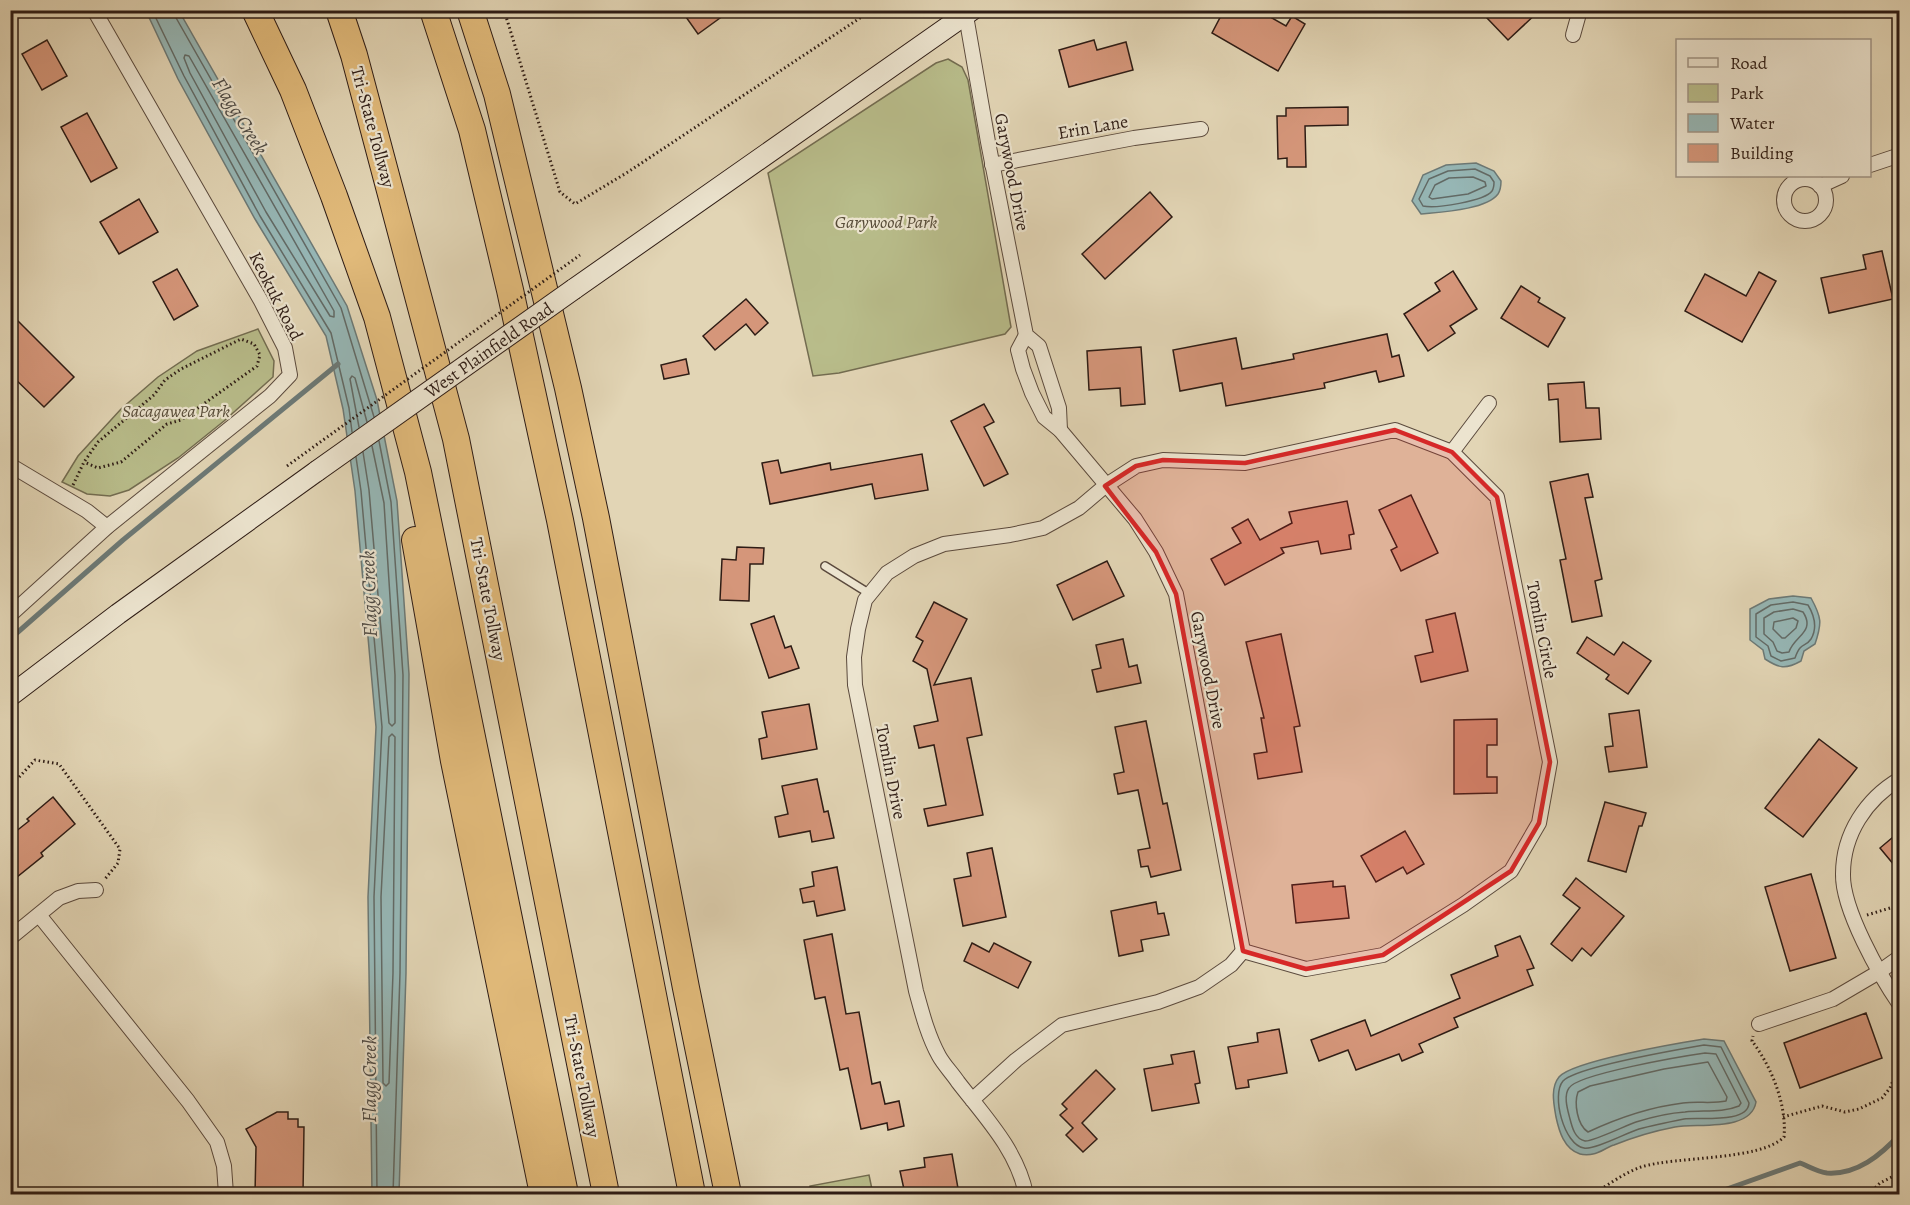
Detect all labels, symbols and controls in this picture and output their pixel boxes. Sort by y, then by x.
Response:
legend [1676,39,1871,177]
text: Road [1730,51,1768,75]
street label: Tri-State Tollway [345,64,401,191]
water label: Flagg Creek [206,72,274,160]
text: Park [1730,81,1764,105]
street label: Erin Lane [1056,109,1130,145]
street label: Garywood Drive [989,111,1035,233]
text: Water [1729,111,1775,135]
text: Building [1730,141,1794,165]
park label: Garywood Park [835,210,937,234]
street label: Keokuk Road [243,248,309,345]
street label: West Plainfield Road [419,297,558,404]
park label: Sacagawea Park [122,399,230,423]
street label: Tri-State Tollway [464,536,512,663]
water label: Flagg Creek [354,550,384,638]
street label: Tomlin Circle [1521,579,1563,681]
street label: Garywood Drive [1185,609,1231,731]
street label: Tomlin Drive [870,723,912,821]
street label: Tri-State Tollway [558,1013,606,1140]
water label: Flagg Creek [356,1036,383,1122]

